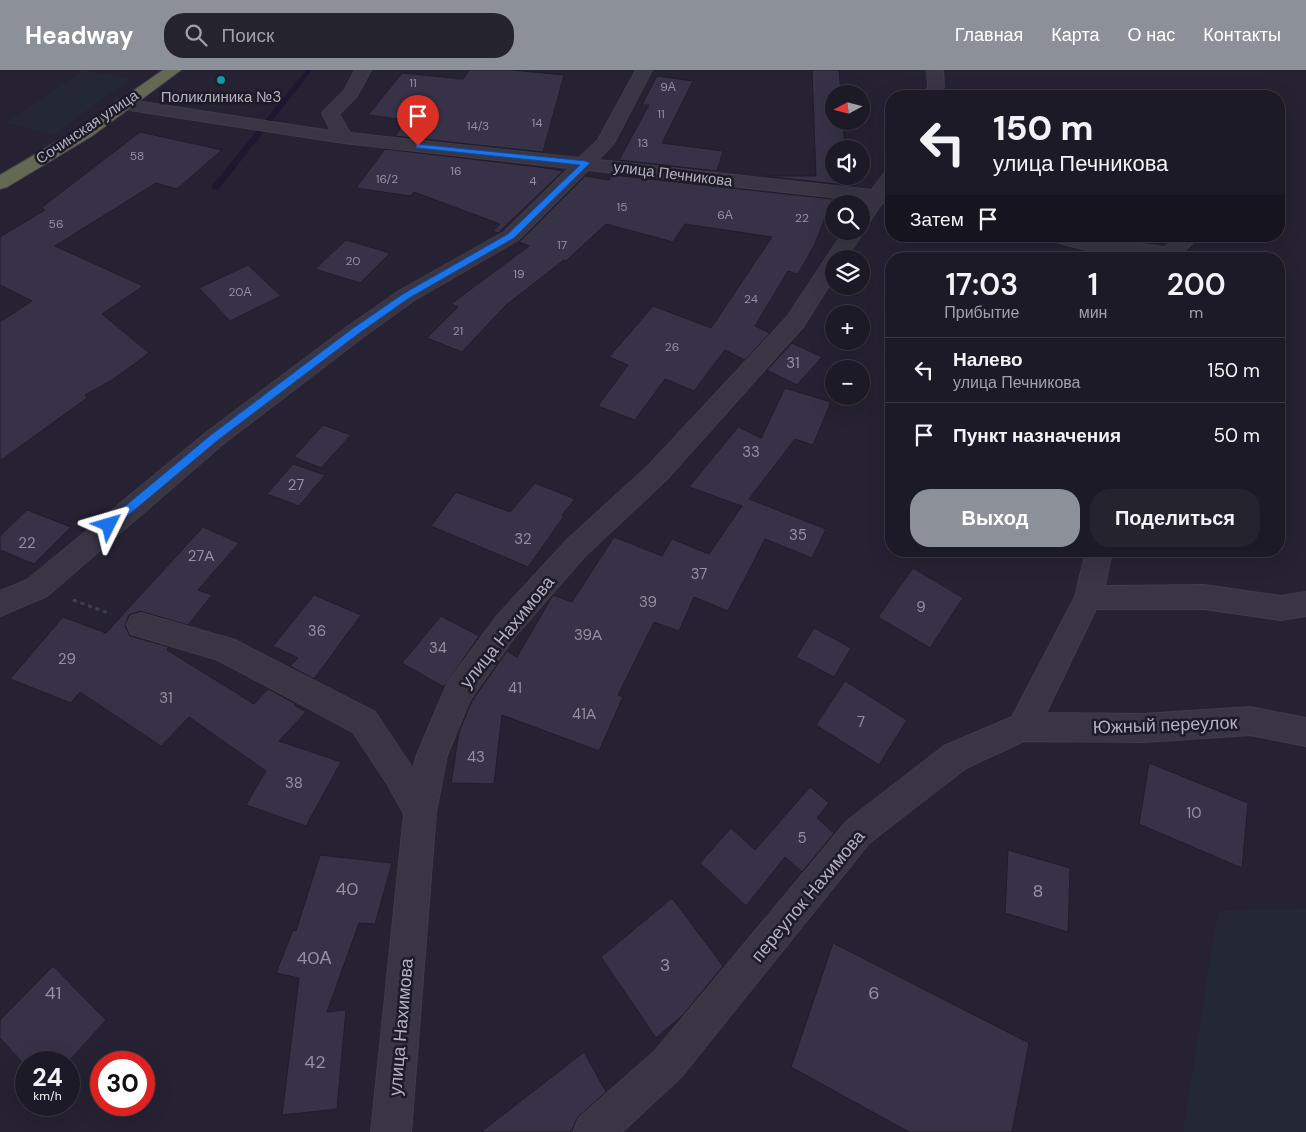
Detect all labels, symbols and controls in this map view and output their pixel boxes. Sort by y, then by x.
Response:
search box [164,13,514,58]
text: Headway [25,20,134,51]
icon: search [182,21,210,49]
text: Поиск [222,23,274,48]
text: Главная [955,23,1023,47]
text: Карта [1051,23,1100,47]
text: О нас [1128,23,1175,47]
text: Контакты [1203,23,1281,47]
marker: Поликлиника №3 [215,74,227,86]
house number: 11 [409,75,417,91]
house number: 9А [660,79,676,95]
street label: Сочинская улица [32,85,143,169]
north arrow [825,85,870,130]
map controls [825,85,870,405]
place label: Поликлиника №3 [161,87,281,107]
pin [397,95,439,146]
icon: arrive [404,102,432,130]
text: 150 m [993,105,1093,151]
house number: 11 [657,106,665,122]
icon: left [910,110,975,175]
house number: 14 [531,115,543,131]
house number: 14/3 [467,118,489,134]
house number: 13 [638,135,648,151]
button: sound [825,140,870,185]
house number: 58 [130,148,144,164]
text: улица Печникова [993,149,1168,178]
street label: улица Печникова [612,157,734,191]
house number: 16 [450,163,462,179]
house number: 16/2 [376,171,398,187]
house number: 4 [529,173,537,189]
button: search [825,195,870,240]
house number: 15 [616,199,628,215]
icon: arrive [974,205,1002,233]
house number: 6А [717,207,733,223]
text: Затем [910,207,964,232]
house number: 22 [795,210,809,226]
house number: 56 [49,216,63,232]
house number: 17 [557,237,567,253]
button: layers [825,250,870,295]
house number: 20 [345,253,361,269]
text: 17:03 [946,265,1018,304]
text: 1 [1088,265,1098,304]
text: 200 [1167,265,1226,304]
house number: 19 [513,266,525,282]
house number: 20А [228,284,252,300]
house number: 24 [744,291,758,307]
text: Прибытие [944,302,1019,323]
text: мин [1079,302,1107,323]
text: m [1189,302,1203,323]
button: + [825,305,870,350]
house number: 21 [453,323,463,339]
house number: 26 [665,339,679,355]
text: Налево [953,347,1023,372]
house number: 31 [786,353,800,373]
icon: left [910,356,938,384]
text: 150 m [1208,358,1260,383]
button: − [825,360,870,405]
text: улица Печникова [953,372,1081,393]
icon: arrive [910,421,938,449]
text: Пункт назначения [953,423,1121,448]
text: 50 m [1213,423,1260,448]
house number: 33 [742,442,760,462]
house number: 27 [288,475,304,495]
button: Выход [910,489,1080,547]
button: Поделиться [1090,489,1260,547]
position arrow [82,498,134,550]
house number: 35 [789,525,807,545]
house number: 32 [514,529,532,549]
house number: 22 [18,533,36,553]
house number: 27А [188,546,214,566]
house number: 37 [691,564,707,584]
street label: улица Нахимова [454,570,560,693]
house number: 39 [639,592,657,612]
house number: 9 [916,597,926,617]
house number: 36 [308,621,326,641]
house number: 39А [574,625,602,645]
house number: 34 [429,638,447,658]
house number: 29 [58,649,76,669]
house number: 41 [508,678,522,698]
house number: 31 [159,688,173,708]
house number: 41А [572,704,596,724]
street label: Южный переулок [1092,710,1238,740]
house number: 7 [857,712,865,732]
house number: 43 [467,747,485,767]
house number: 38 [285,773,303,793]
house number: 10 [1187,803,1201,823]
street label: переулок Нахимова [746,824,871,967]
house number: 5 [797,828,807,848]
house number: 40 [335,877,359,901]
house number: 8 [1033,879,1043,903]
house number: 40А [296,946,332,970]
house number: 3 [660,953,670,977]
street label: улица Нахимова [383,956,419,1097]
house number: 41 [45,981,61,1005]
house number: 6 [868,981,880,1005]
house number: 42 [304,1050,326,1074]
speed limit sign: 30 [90,1051,155,1116]
text: 24 [32,1061,63,1094]
text: km/h [33,1088,62,1104]

